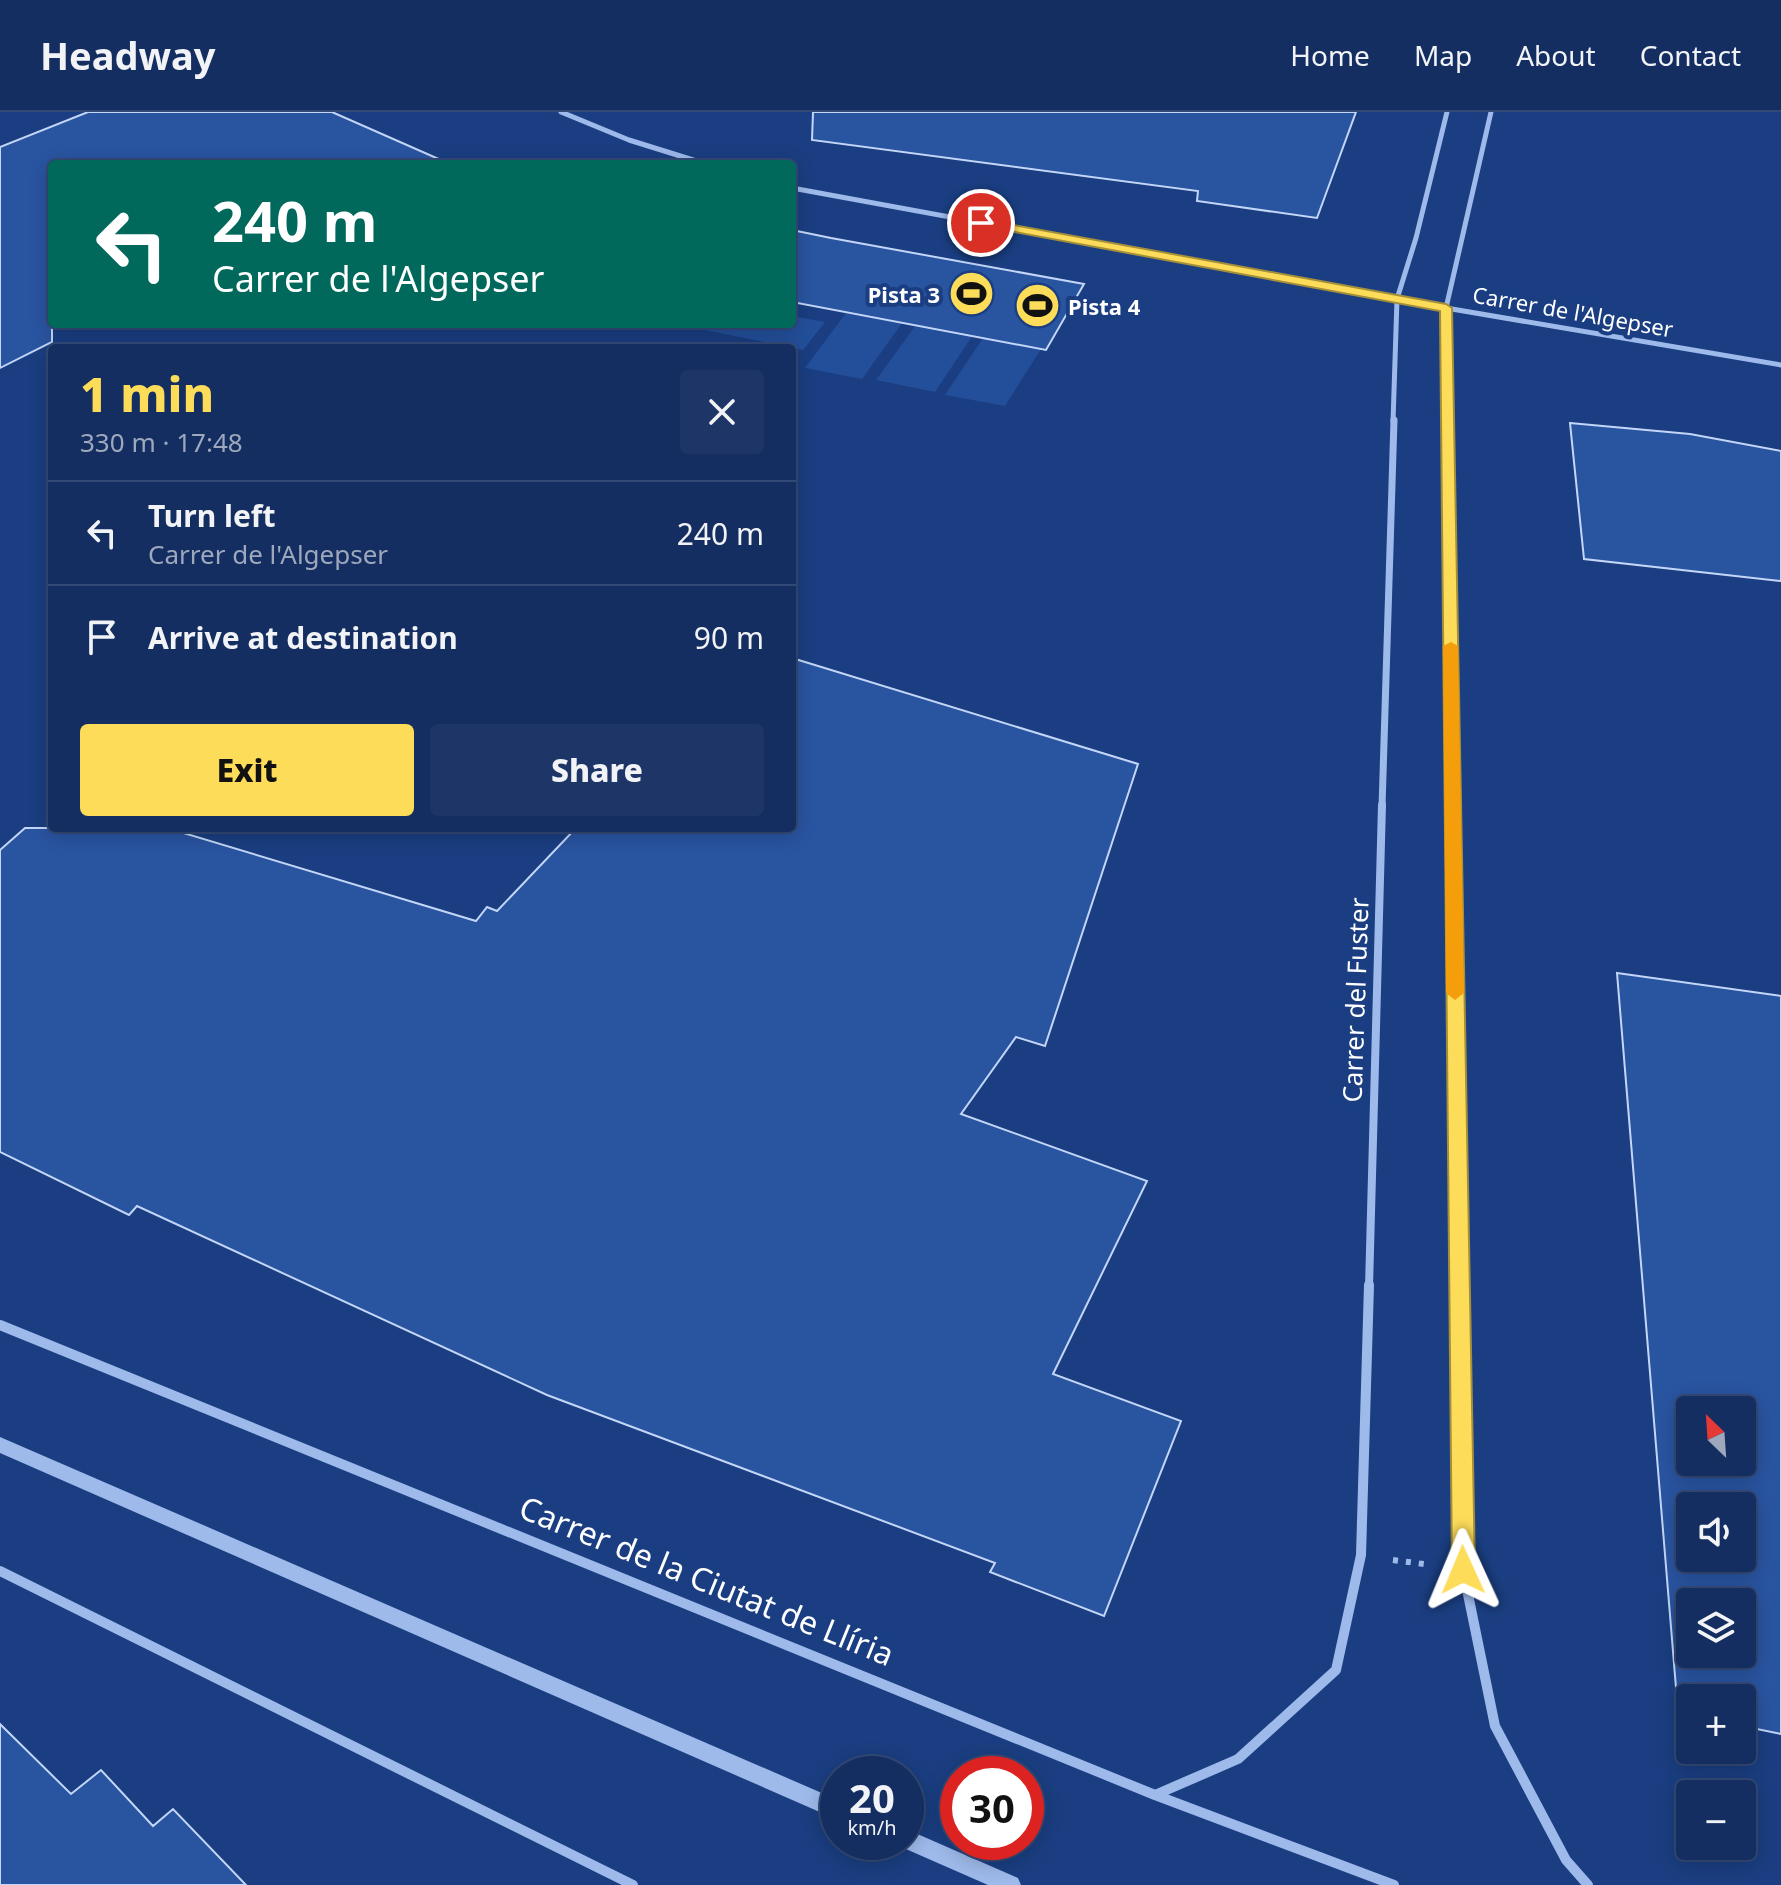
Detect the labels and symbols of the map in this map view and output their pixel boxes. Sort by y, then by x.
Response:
pin [947,189,1015,257]
sports icon: Pista 3 [947,270,995,318]
place label: Pista 3 [868,279,940,309]
street label: Carrer de l'Algepser [1470,279,1676,343]
sports icon: Pista 4 [1013,282,1061,330]
place label: Pista 4 [1068,291,1141,321]
street label: Carrer del Fuster [1333,897,1377,1103]
north arrow [1676,1396,1756,1476]
street label: Carrer de la Ciutat de Llíria [513,1485,901,1675]
position arrow [1421,1528,1505,1612]
speed limit sign: 30 [940,1756,1044,1860]

